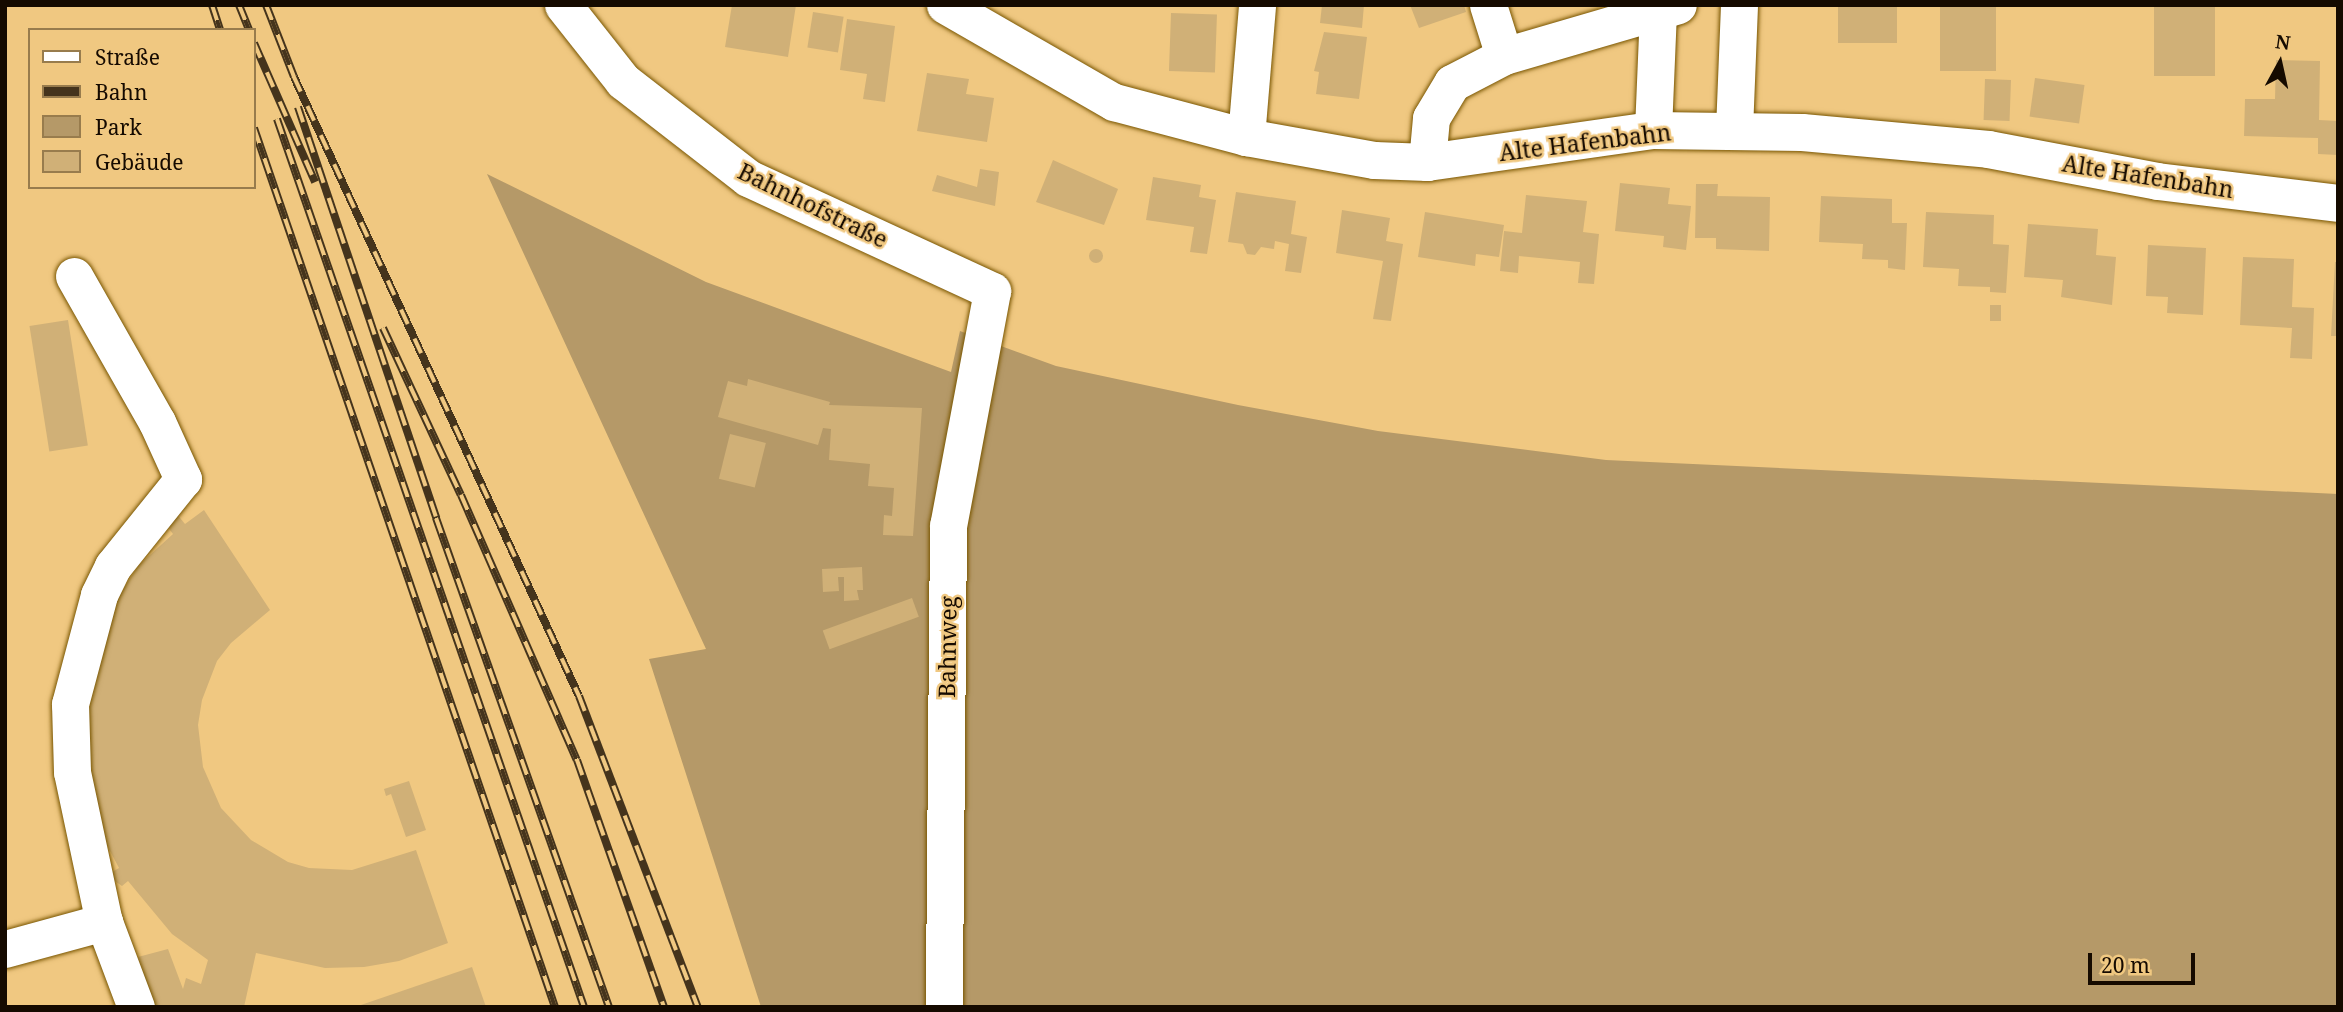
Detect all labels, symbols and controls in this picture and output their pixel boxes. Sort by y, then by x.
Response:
legend [28,28,256,189]
north arrow [2245,28,2315,98]
text: N [2274,28,2292,56]
text: Straße [95,43,160,71]
text: Bahn [95,78,147,106]
text: Park [95,113,142,141]
street label: Alte Hafenbahn [1497,118,1673,166]
text: Gebäude [95,148,183,176]
street label: Alte Hafenbahn [2060,149,2236,203]
street label: Bahnhofstraße [734,157,892,253]
street label: Bahnweg [932,596,962,698]
scale bar [2091,939,2198,983]
text: 20 m [2101,951,2150,979]

